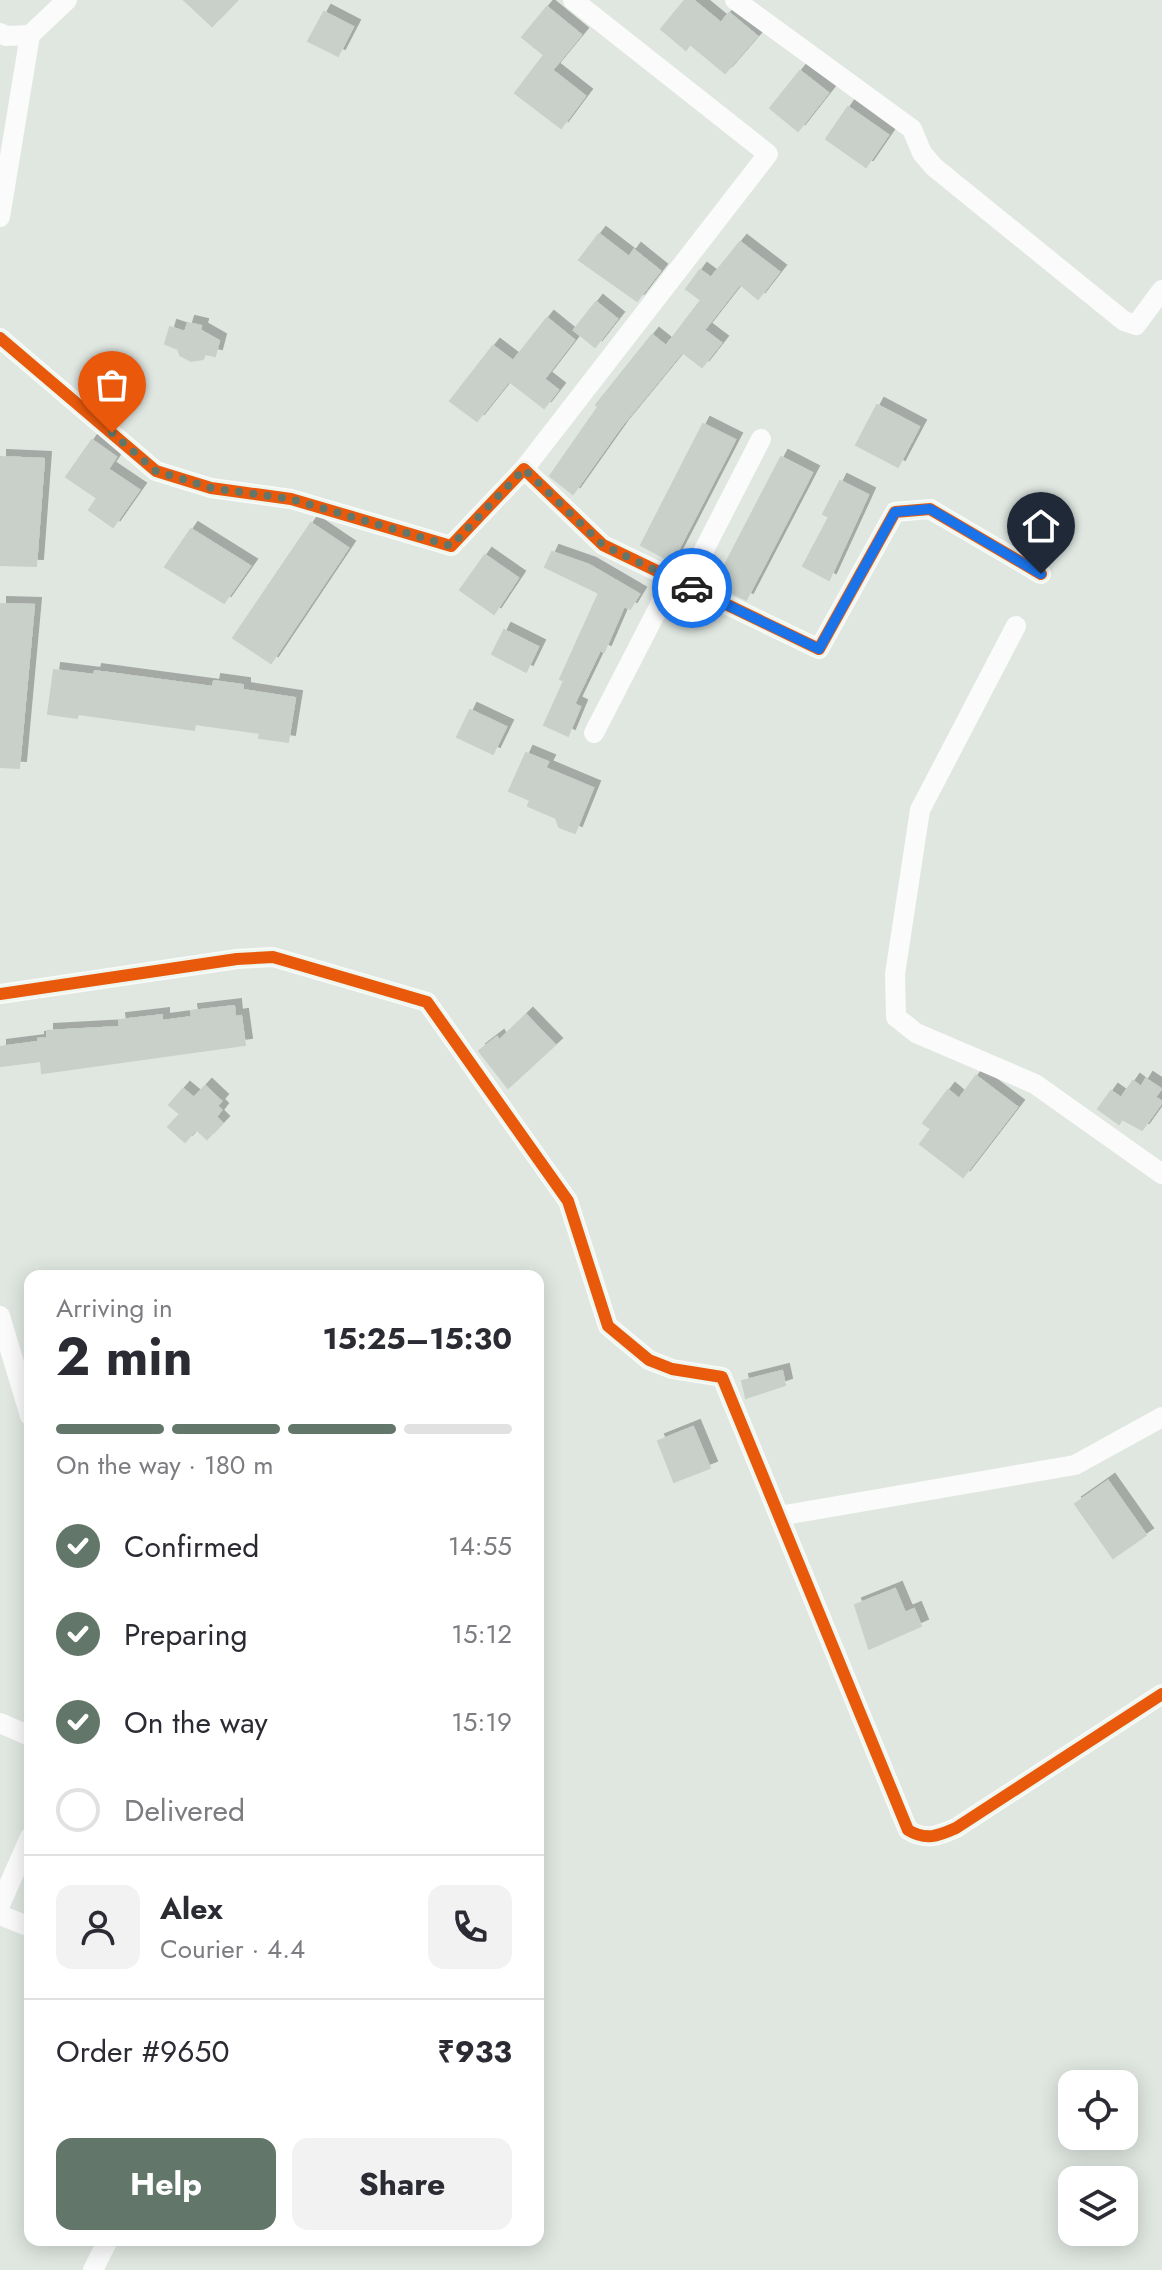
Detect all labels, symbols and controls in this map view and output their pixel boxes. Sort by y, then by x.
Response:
pin [78,351,146,433]
icon: bag [90,363,134,407]
pin [1007,492,1075,574]
icon: home [1019,504,1063,548]
courier [652,548,732,628]
icon: car [670,566,714,610]
text: Arriving in [56,1289,173,1327]
text: 15:25–15:30 [322,1317,512,1360]
text: 2 min [56,1319,193,1395]
text: On the way · 180 m [56,1446,274,1484]
icon: check [56,1524,100,1568]
text: Confirmed [124,1525,259,1568]
text: 14:55 [448,1527,512,1565]
icon: check [56,1612,100,1656]
text: Preparing [124,1613,248,1656]
text: 15:12 [451,1615,512,1653]
icon: check [56,1700,100,1744]
text: On the way [124,1701,268,1744]
text: 15:19 [451,1703,512,1741]
text: Delivered [124,1789,245,1832]
button: person [56,1885,140,1969]
button: phone [428,1885,512,1969]
text: Alex [160,1887,223,1930]
text: Courier · 4.4 [160,1930,305,1968]
text: Order #9650 [56,2030,229,2073]
text: ₹933 [438,2030,512,2073]
map controls [1058,2070,1138,2246]
button: locate [1058,2070,1138,2150]
button: Help [56,2138,276,2230]
button: Share [292,2138,512,2230]
button: layers [1058,2166,1138,2246]

